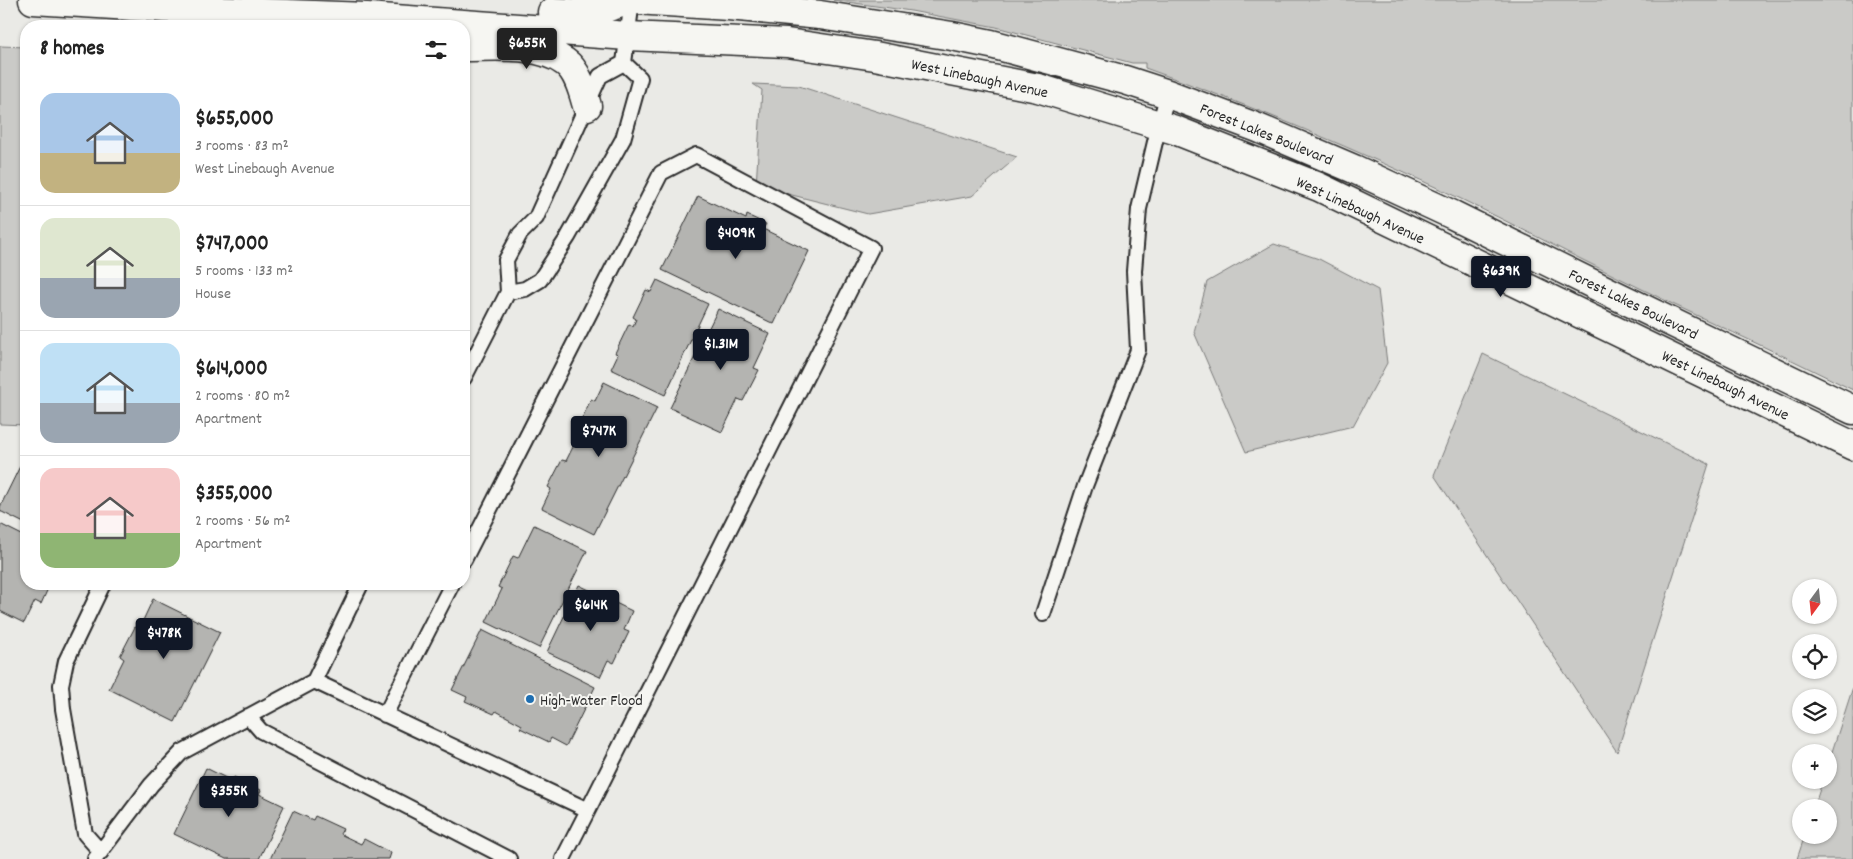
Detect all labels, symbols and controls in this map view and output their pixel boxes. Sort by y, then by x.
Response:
pin: $655K [492,28,562,70]
text: $655K [508,32,546,55]
text: 8 homes [40,35,105,65]
icon: filters [422,36,450,64]
street label: West Linebaugh Avenue [909,54,1050,105]
street label: Forest Lakes Boulevard [1196,98,1336,173]
text: $655,000 [195,105,274,135]
icon: home [80,113,140,173]
text: 3 rooms · 83 m² [195,135,289,158]
text: West Linebaugh Avenue [195,158,335,181]
street label: West Linebaugh Avenue [1292,171,1428,251]
pin: $409K [701,218,771,260]
text: $409K [717,222,755,245]
text: $747,000 [195,230,269,260]
icon: home [80,238,140,298]
pin: $639K [1466,256,1536,298]
text: 5 rooms · 133 m² [195,260,293,283]
text: $639K [1482,260,1520,283]
street label: Forest Lakes Boulevard [1564,264,1702,347]
text: House [195,283,231,306]
pin: $1.31M [680,328,762,371]
text: $1.31M [704,333,738,356]
street label: West Linebaugh Avenue [1657,345,1793,427]
text: $614,000 [195,355,268,385]
icon: home [80,363,140,423]
text: 2 rooms · 80 m² [195,385,290,408]
text: Apartment [195,408,262,431]
pin: $747K [564,416,634,458]
text: $747K [582,420,616,443]
text: $355,000 [195,480,273,510]
icon: home [80,488,140,548]
text: 2 rooms · 56 m² [195,510,290,533]
text: Apartment [195,533,262,556]
north arrow [1792,579,1838,624]
map controls [1792,579,1837,844]
pin: $614K [556,590,626,632]
text: $614K [574,594,608,617]
pin: $478K [129,618,199,660]
text: $478K [147,622,181,645]
button: locate [1792,634,1837,679]
button: layers [1792,689,1837,734]
place label: High-Water Flood [540,690,643,713]
marker: High-Water Flood [524,693,536,705]
button: + [1792,744,1837,789]
pin: $355K [194,776,264,818]
text: $355K [210,780,248,803]
button: − [1792,799,1837,844]

